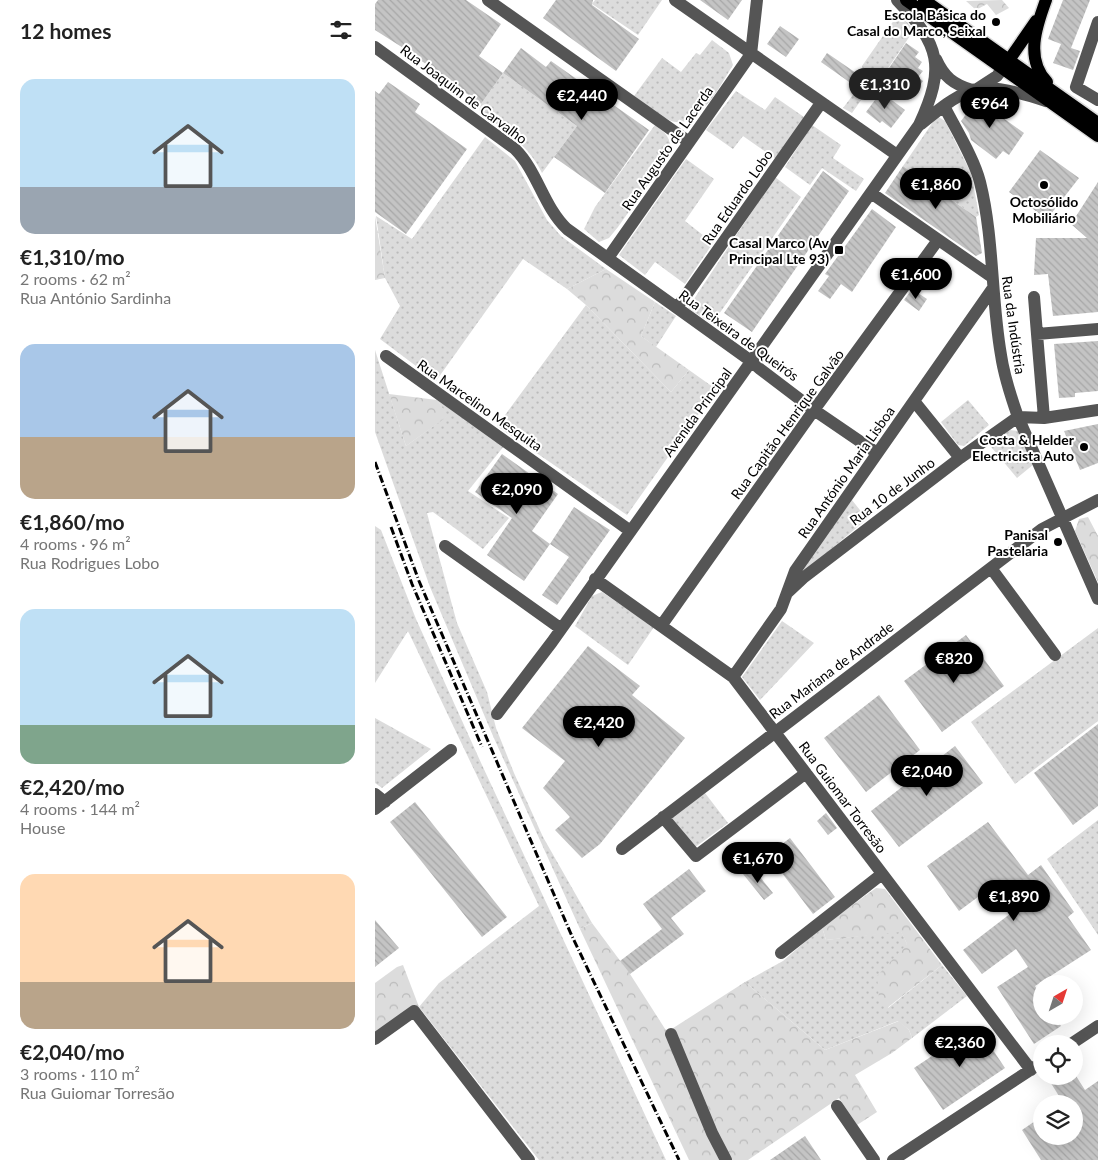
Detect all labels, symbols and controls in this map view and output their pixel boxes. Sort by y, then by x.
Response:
place label: Escola Básica do Casal do Marco, Seixal [847,6,986,39]
icon: filters [327,16,355,44]
marker: Escola Básica do Casal do Marco, Seixal [990,16,1002,28]
text: 12 homes [20,18,111,43]
street label: Rua Joaquim de Carvalho [397,41,531,147]
pin: €1,310 [844,68,926,110]
text: €1,310 [860,74,910,93]
pin: €2,440 [541,78,623,121]
street label: Rua Augusto de Lacerda [618,83,716,213]
text: €2,440 [557,85,607,104]
pin: €964 [960,86,1020,129]
text: €964 [971,93,1009,112]
icon: home [143,111,233,201]
street label: Rua Eduardo Lobo [698,146,776,248]
pin: €1,860 [895,168,977,210]
text: €1,860 [911,174,961,193]
marker: Octosólido Mobiliário [1038,179,1050,191]
place label: Octosólido Mobiliário [1010,193,1078,226]
place label: Casal Marco (Av Principal Lte 93) [729,234,830,267]
text: €1,310/mo [20,244,125,269]
marker: Casal Marco (Av Principal Lte 93) [833,244,845,256]
pin: €1,600 [875,258,957,300]
text: €1,600 [891,264,941,283]
text: 2 rooms · 62 m² [20,269,131,288]
street label: Rua da Indústria [999,275,1029,375]
street label: Rua Teixeira de Queirós [676,286,802,384]
text: Rua António Sardinha [20,288,171,307]
street label: Rua Capitão Henrique Galvão [727,346,847,502]
street label: Rua Marcelino Mesquita [414,355,546,455]
street label: Avenida Principal [659,364,735,460]
icon: home [143,376,233,466]
street label: Rua António Maria Lisboa [794,403,898,541]
place label: Costa & Helder Electricista Auto [972,431,1075,464]
marker: Costa & Helder Electricista Auto [1078,441,1090,453]
street label: Rua 10 de Junho [846,453,938,529]
pin: €2,090 [476,472,558,515]
text: €2,090 [492,479,542,498]
text: €1,860/mo [20,509,125,534]
place label: Panisal Pastelaria [987,526,1048,559]
text: 4 rooms · 96 m² [20,534,131,553]
marker: Panisal Pastelaria [1052,536,1064,548]
text: Rua Rodrigues Lobo [20,553,159,572]
street label: Rua Mariana de Andrade [766,618,896,722]
icon: home [143,641,233,731]
pin: €820 [924,642,984,684]
text: €820 [935,648,973,667]
pin: €2,420 [558,706,640,748]
text: €2,420 [574,712,624,731]
street label: Rua Guiomar Torresão [796,738,891,856]
pin: €2,040 [886,754,968,797]
text: €2,040 [902,761,952,780]
text: €2,420/mo [20,774,125,799]
text: 4 rooms · 144 m² [20,799,140,818]
text: House [20,818,65,837]
pin: €1,670 [717,842,799,884]
text: €1,670 [733,848,783,867]
pin: €1,890 [973,880,1055,922]
text: €1,890 [989,886,1039,905]
icon: home [143,906,233,996]
north arrow [1033,975,1083,1025]
map controls [1033,975,1083,1145]
pin: €2,360 [919,1026,1001,1068]
text: €2,360 [935,1032,985,1051]
button: locate [1033,1035,1083,1085]
text: €2,040/mo [20,1039,125,1064]
text: 3 rooms · 110 m² [20,1064,140,1083]
text: Rua Guiomar Torresão [20,1083,175,1102]
button: layers [1033,1095,1083,1145]

